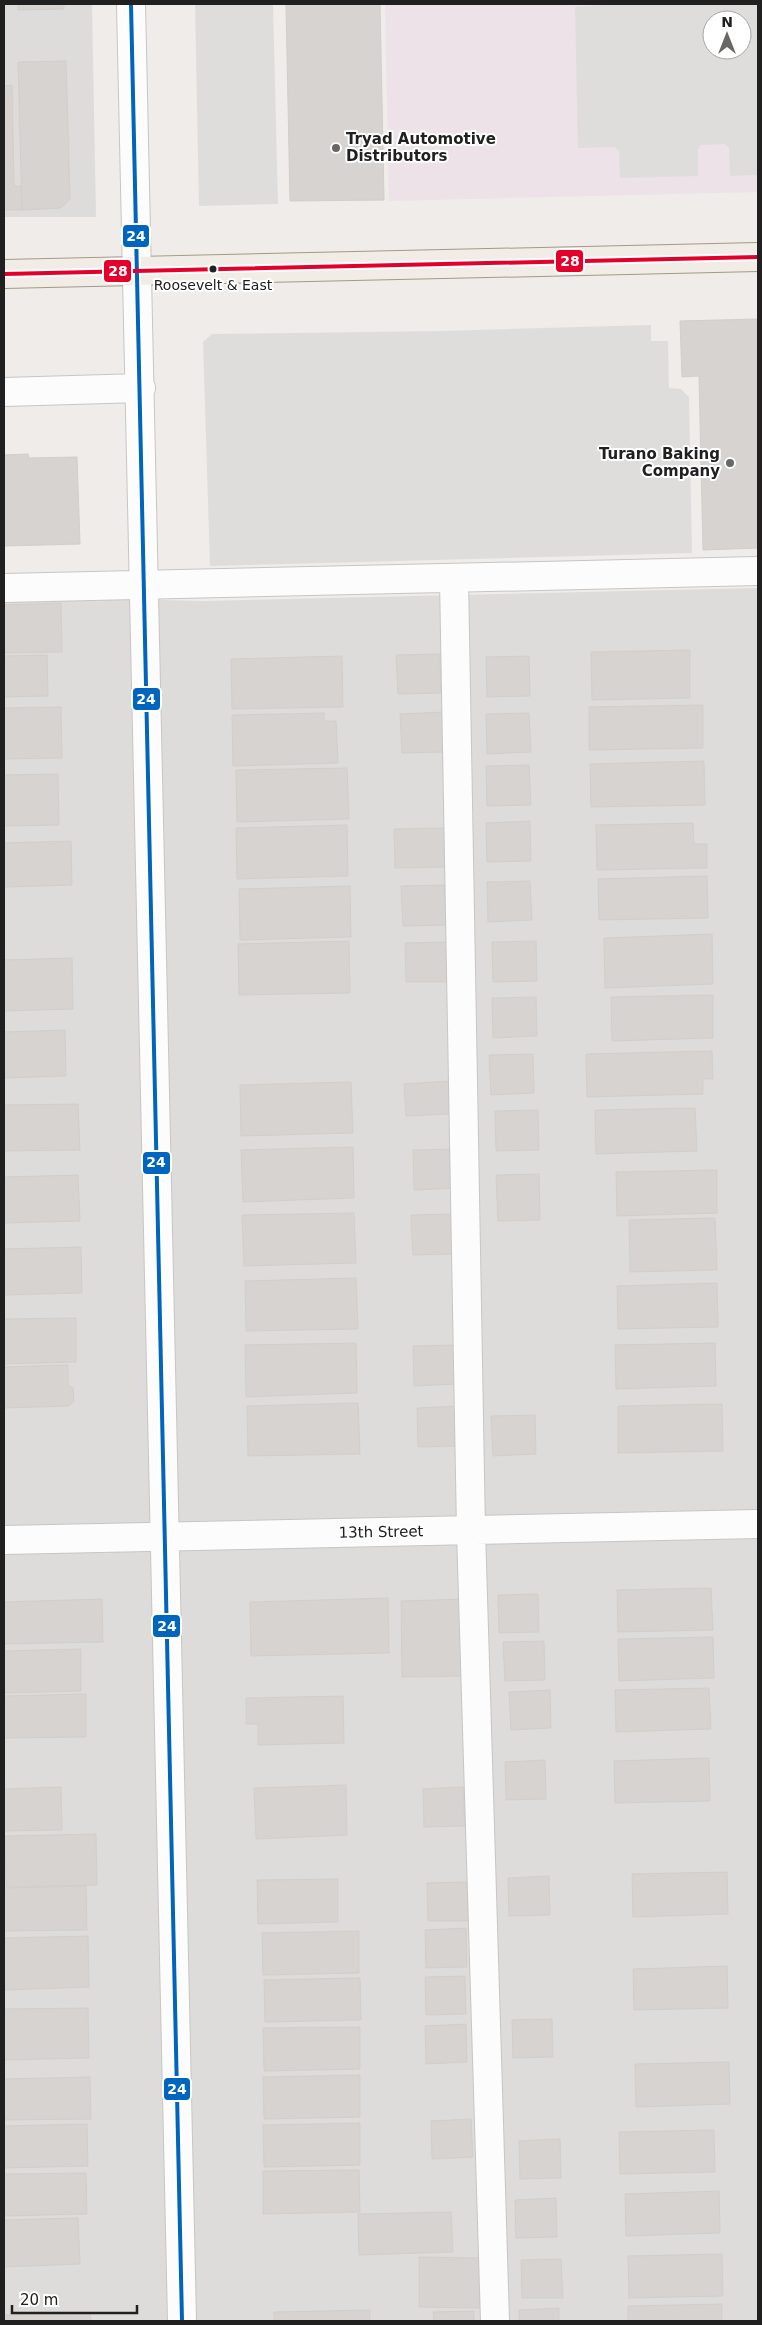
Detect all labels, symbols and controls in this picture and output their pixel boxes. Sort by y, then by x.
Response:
north arrow [702,10,752,60]
text: N [721,14,733,30]
place label: Tryad Automotive Distributors [346,130,496,165]
marker: Tryad Automotive Distributors [330,142,342,154]
line badge: 24 [122,224,150,248]
text: 24 [126,228,146,244]
line badge: 28 [555,249,584,273]
text: 28 [560,253,580,269]
line badge: 28 [103,259,132,283]
text: 28 [108,263,128,279]
marker: Roosevelt & East [208,264,218,274]
place label: Roosevelt & East [154,277,273,293]
place label: Turano Baking Company [599,445,720,480]
marker: Turano Baking Company [724,457,736,469]
line badge: 24 [132,687,161,711]
text: 24 [136,691,156,707]
line badge: 24 [142,1151,171,1175]
text: 24 [146,1154,166,1170]
street label: 13th Street [338,1522,424,1542]
line badge: 24 [152,1614,181,1638]
text: 24 [157,1618,177,1634]
line badge: 24 [163,2077,191,2101]
text: 24 [167,2081,187,2097]
scale bar [12,2282,138,2314]
text: 20 m [20,2291,58,2309]

